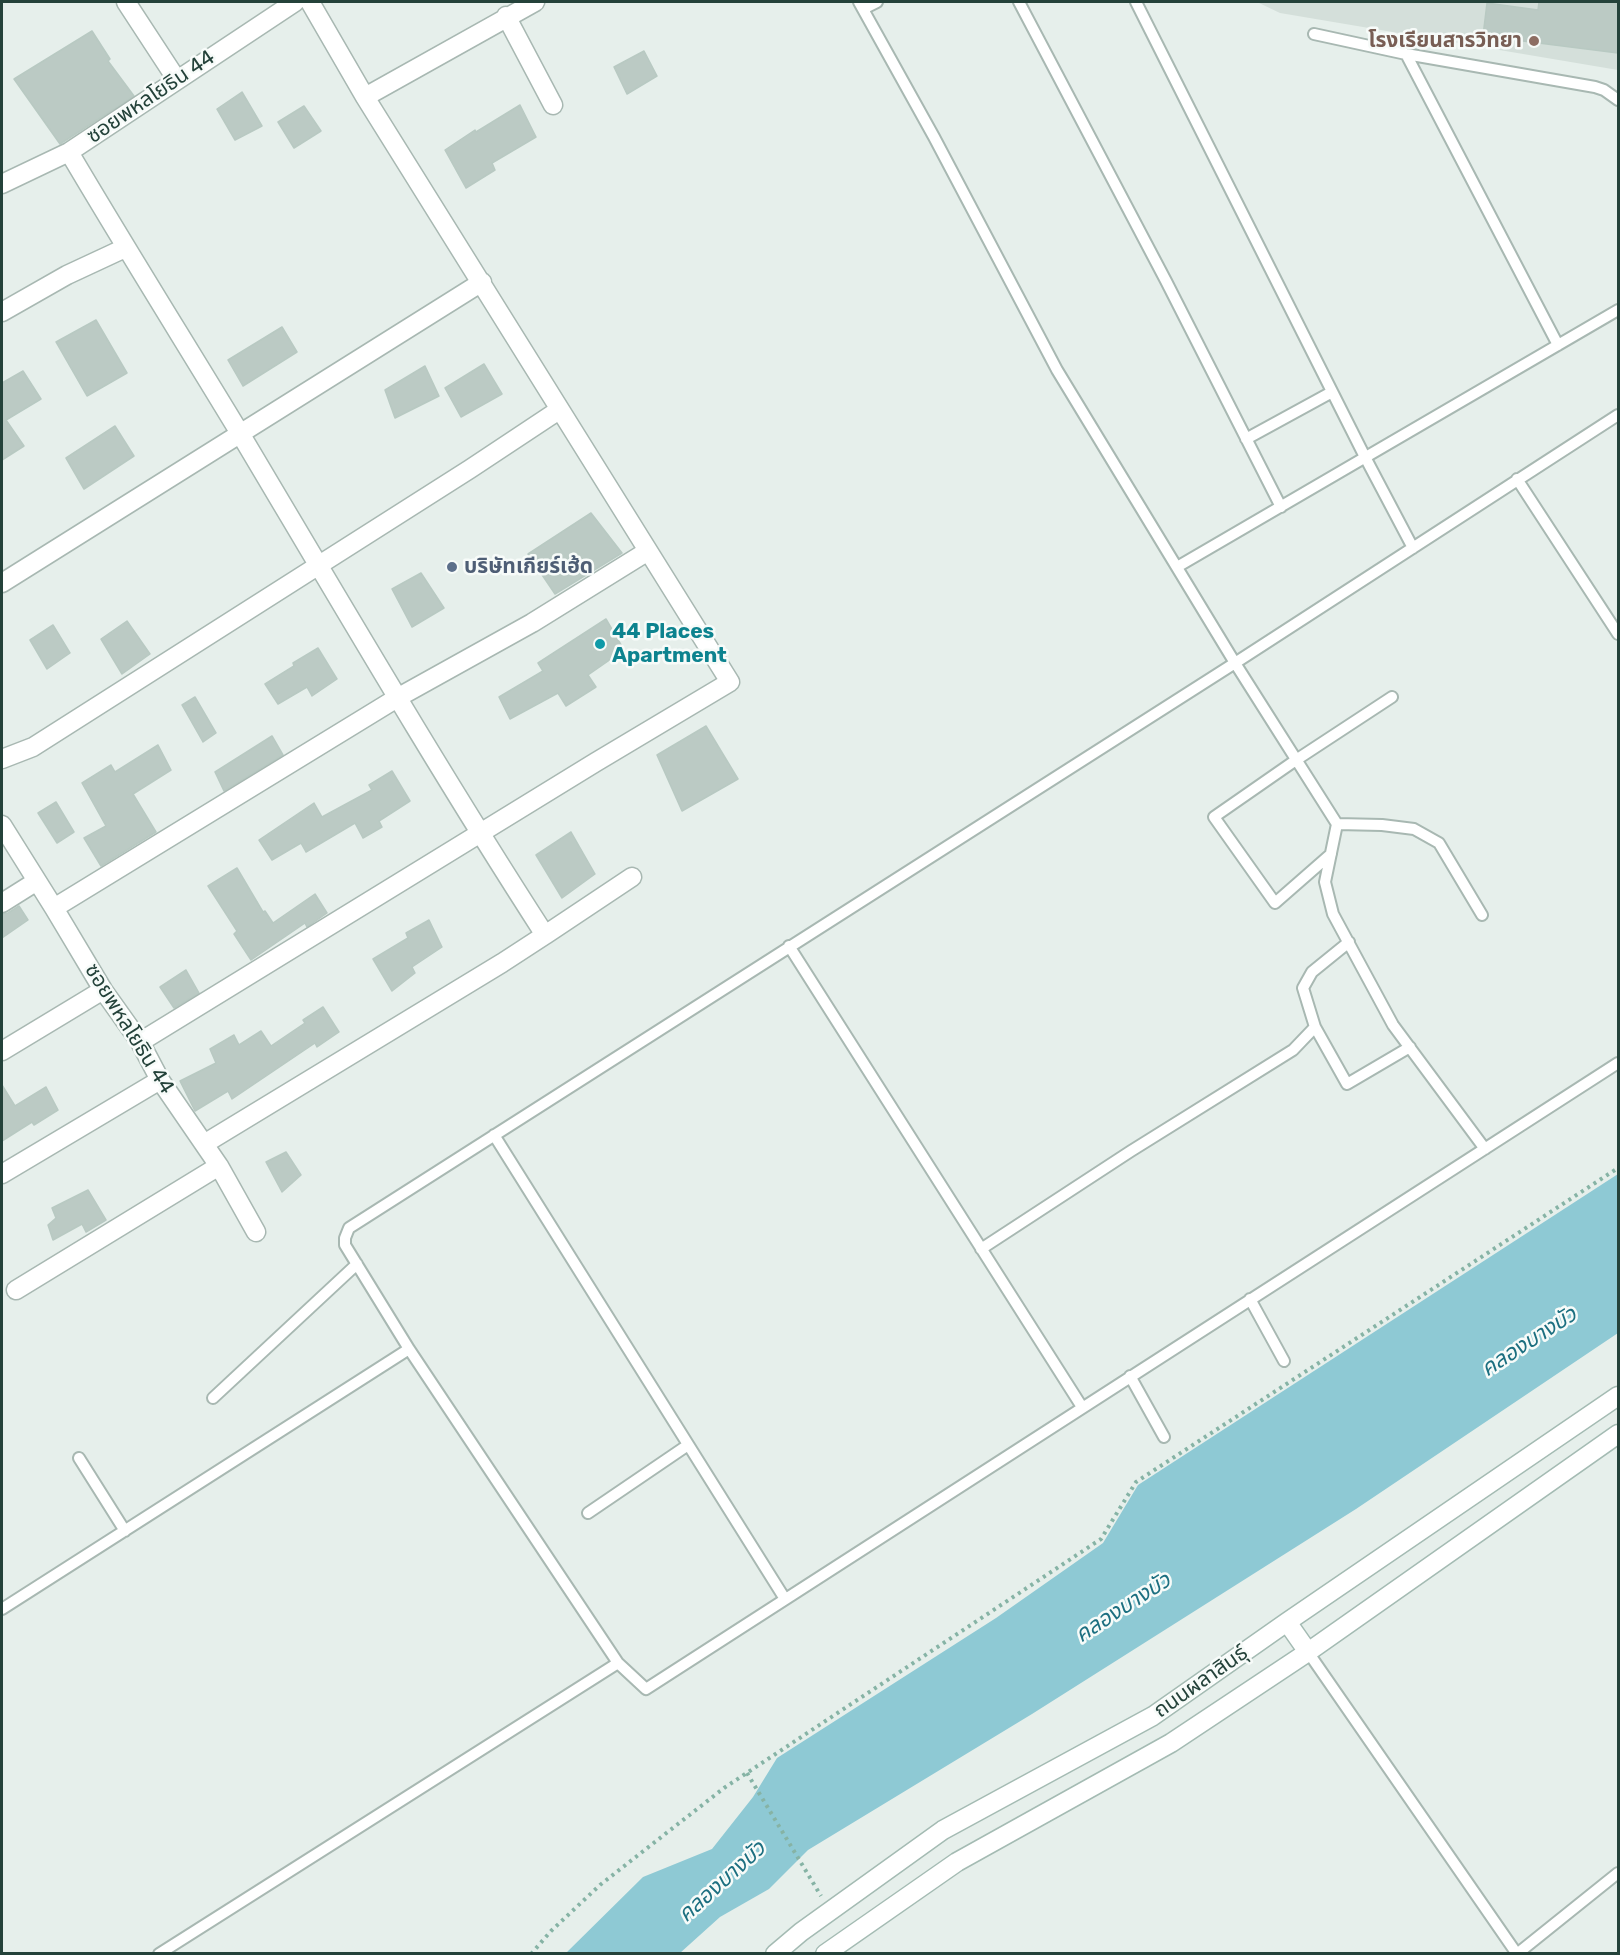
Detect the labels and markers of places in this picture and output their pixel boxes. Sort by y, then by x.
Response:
place label: โรงเรียนสารวิทยา [1368,28,1522,54]
marker: โรงเรียนสารวิทยา [1527,34,1541,48]
place label: บริษัทเกียร์เฮ้ด [464,554,593,580]
marker: บริษัทเกียร์เฮ้ด [445,560,459,574]
place label: 44 Places Apartment [612,619,727,669]
marker: 44 Places Apartment [593,637,607,651]

